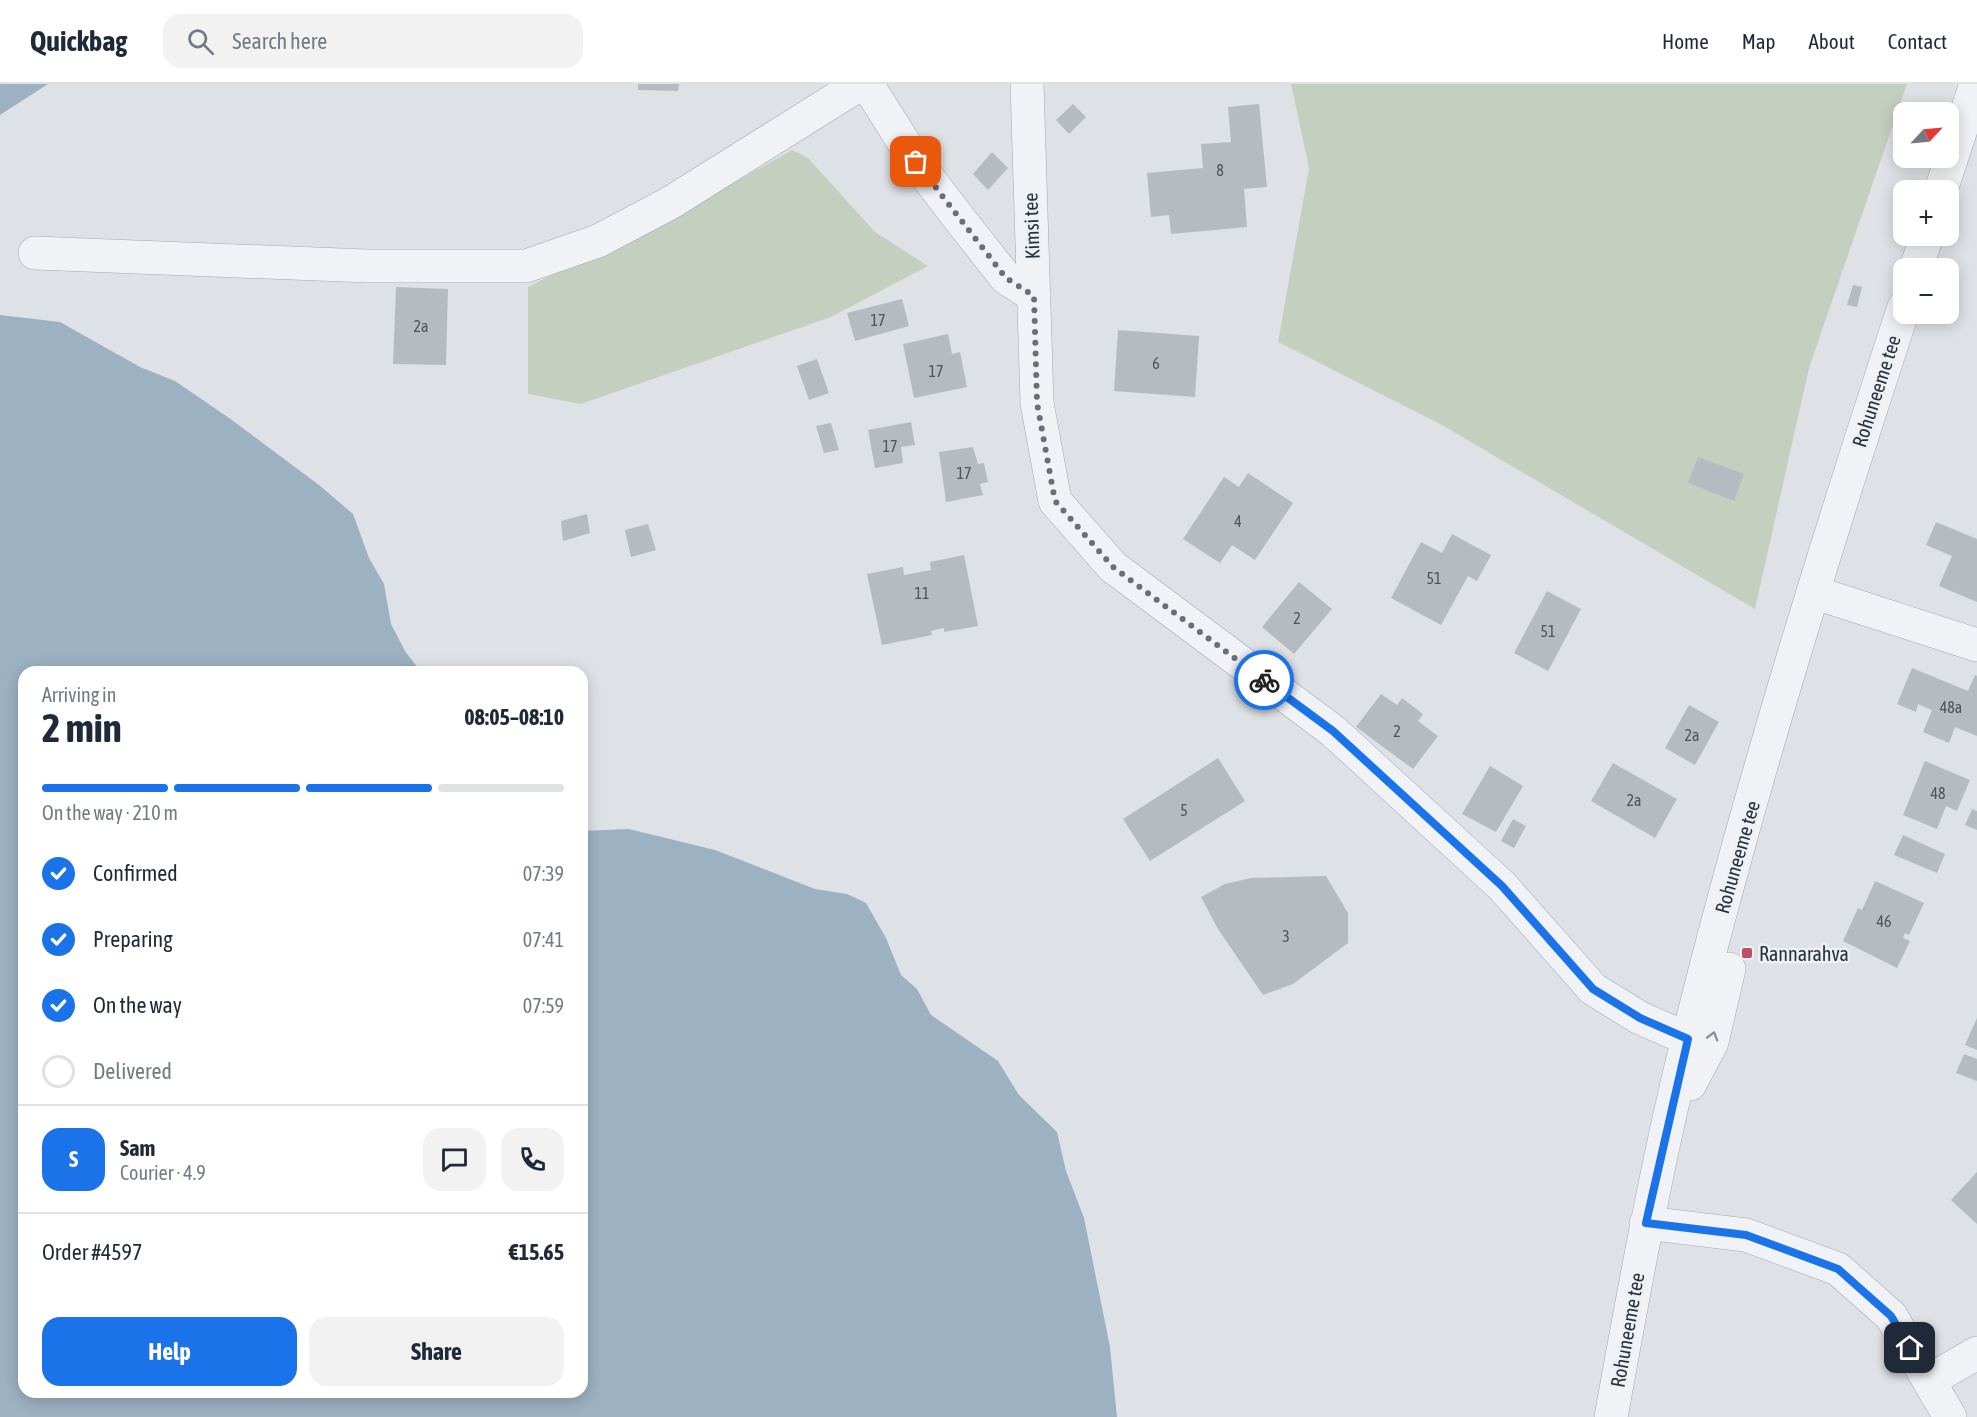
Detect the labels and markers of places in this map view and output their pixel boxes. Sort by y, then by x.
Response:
pin [890,136,941,187]
place label: Rannarahva [1759,942,1849,965]
marker: Rannarahva [1740,946,1754,960]
pin [1884,1322,1935,1373]

